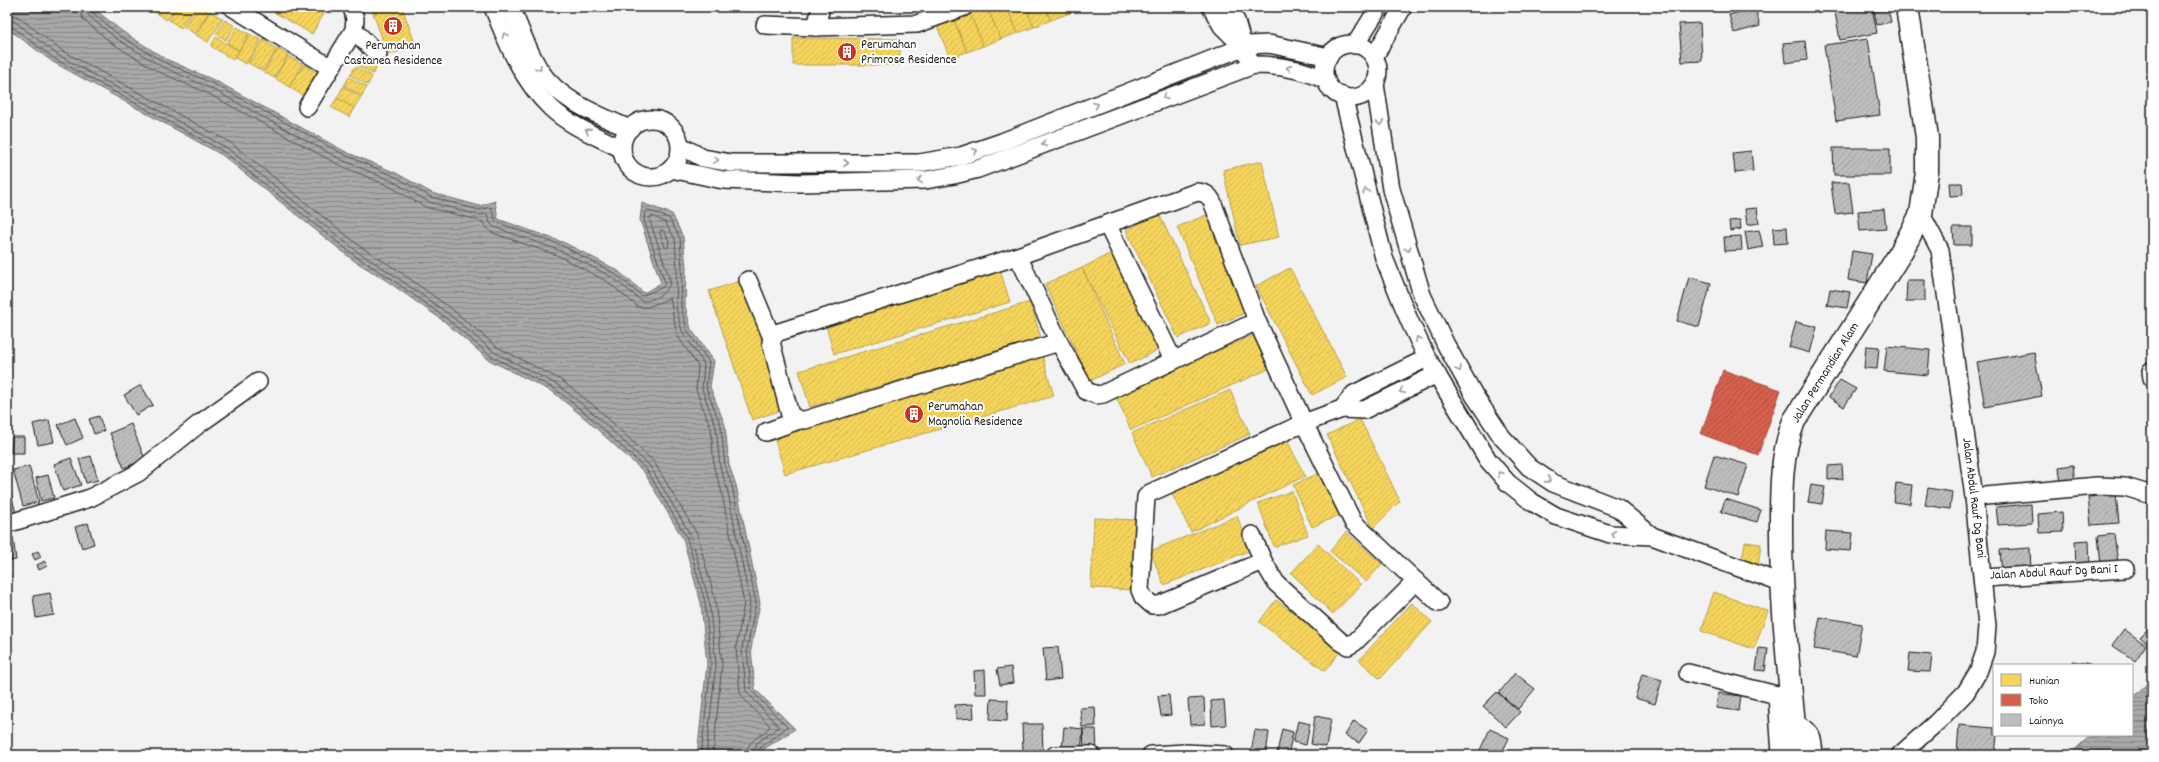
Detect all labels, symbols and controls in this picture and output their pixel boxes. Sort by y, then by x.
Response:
building icon: Perumahan Castanea Residence [382,15,404,37]
one-way arrow [502,32,510,39]
place label: Perumahan Primrose Residence [861,36,957,70]
place label: Perumahan Castanea Residence [344,37,442,71]
building icon: Perumahan Primrose Residence [836,41,858,63]
one-way arrow [535,64,542,71]
one-way arrow [1286,64,1292,73]
one-way arrow [1162,93,1169,101]
one-way arrow [1093,101,1100,109]
one-way arrow [1375,120,1384,126]
one-way arrow [585,128,592,135]
one-way arrow [1040,139,1047,147]
one-way arrow [971,147,978,156]
one-way arrow [713,155,720,164]
one-way arrow [843,159,849,167]
one-way arrow [917,176,923,185]
one-way arrow [1362,188,1371,195]
one-way arrow [1403,246,1412,253]
street label: Jalan Permandian Alam [1787,319,1865,427]
one-way arrow [1415,336,1423,344]
one-way arrow [1455,364,1462,372]
one-way arrow [1399,386,1406,394]
place label: Perumahan Magnolia Residence [928,398,1023,432]
building icon: Perumahan Magnolia Residence [903,403,925,425]
street label: Jalan Abdul Rauf Dg Bani [1956,437,1990,560]
one-way arrow [1498,471,1505,479]
one-way arrow [1544,475,1551,482]
one-way arrow [1610,529,1616,538]
street label: Jalan Abdul Rauf Dg Bani I [1990,560,2118,586]
legend [1993,664,2133,736]
text: Hunian [2029,673,2060,690]
text: Toko [2029,693,2048,710]
text: Lainnya [2029,713,2064,730]

